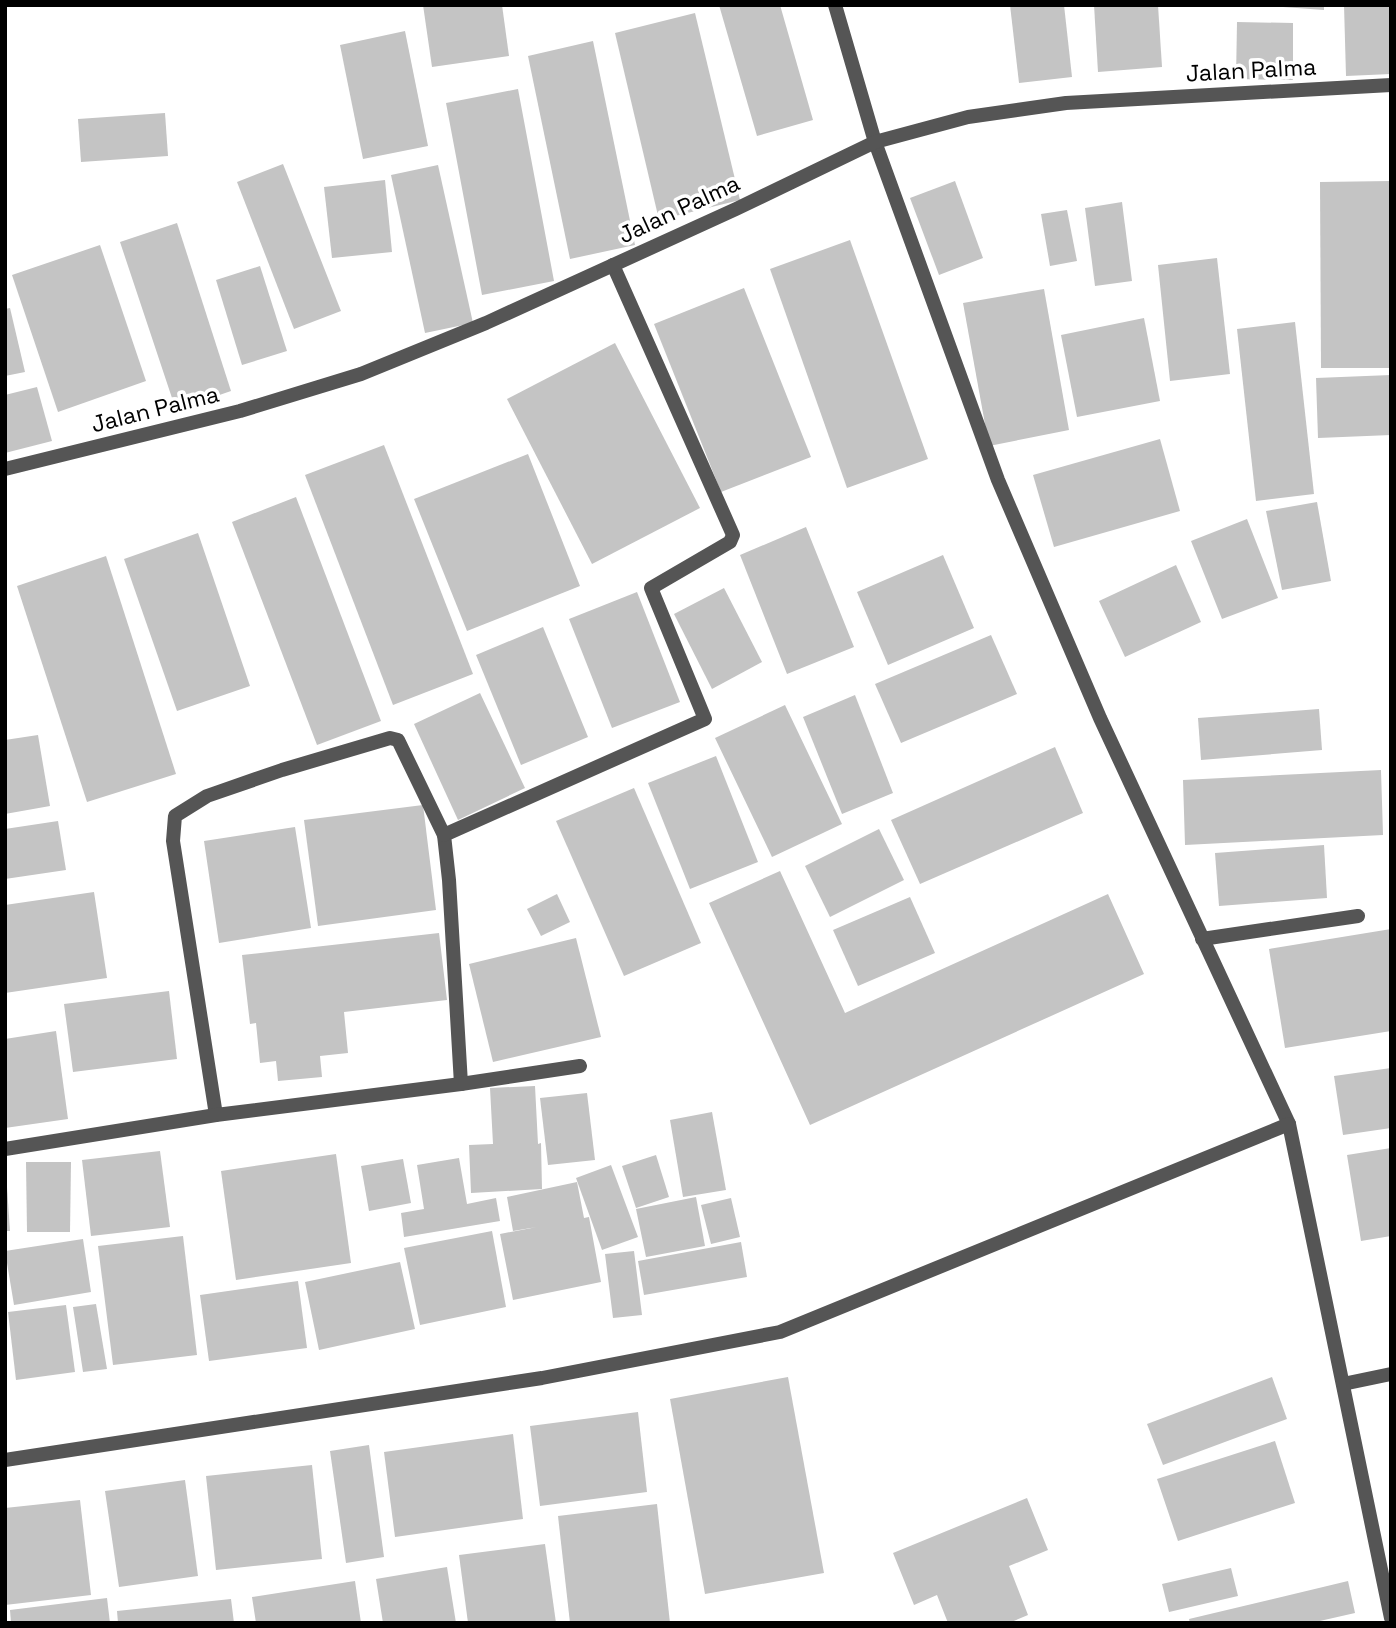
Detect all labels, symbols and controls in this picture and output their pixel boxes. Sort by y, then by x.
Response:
street label: Jalan Palma [1185,52,1317,88]
street label: Jalan Palma [613,168,745,250]
street label: Jalan Palma [88,379,222,439]

